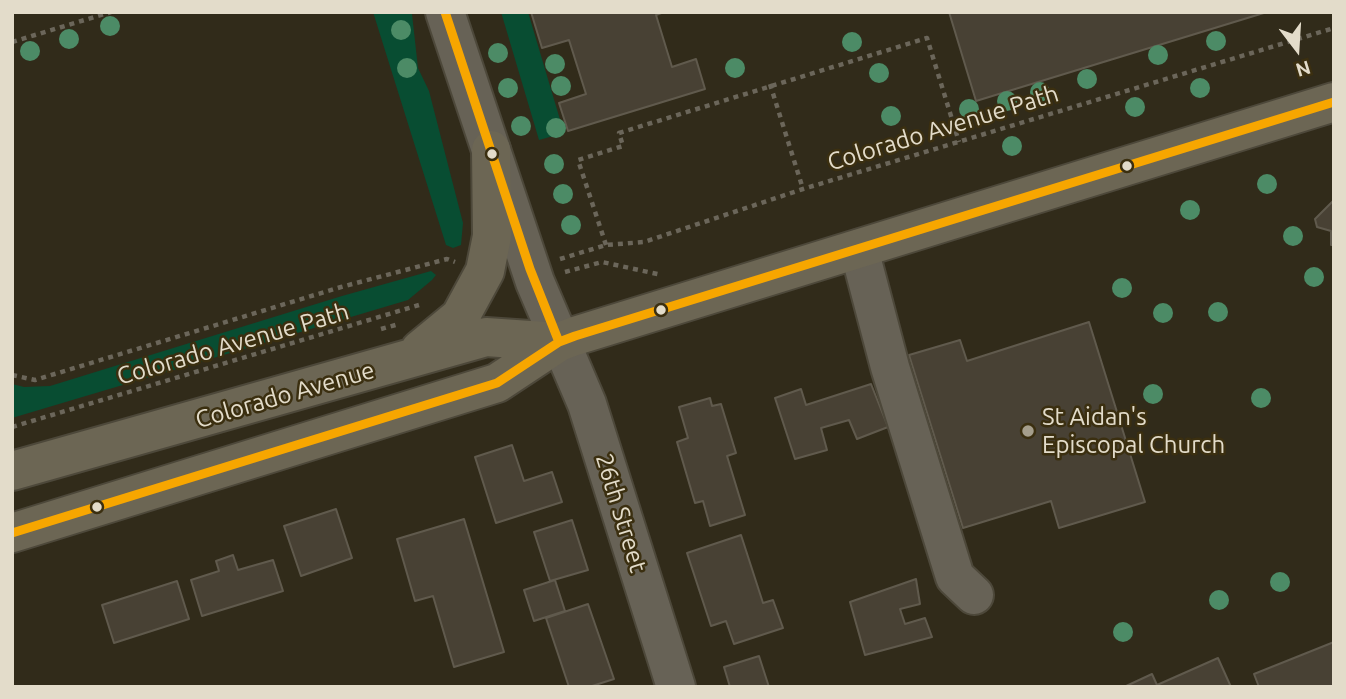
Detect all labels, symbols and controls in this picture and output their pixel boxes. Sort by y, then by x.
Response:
north arrow [1262,14,1332,84]
text: N [1293,56,1313,82]
street label: Colorado Avenue Path [824,79,1062,177]
unlabelled marker [485,147,499,161]
unlabelled marker [1120,159,1134,173]
street label: Colorado Avenue Path [114,297,352,391]
unlabelled marker [654,303,668,317]
street label: Colorado Avenue [192,356,378,434]
place label: St Aidan's Episcopal Church [1042,403,1225,459]
marker: St Aidan's Episcopal Church [1020,423,1036,439]
street label: 26th Street [589,450,653,576]
unlabelled marker [90,500,104,514]

